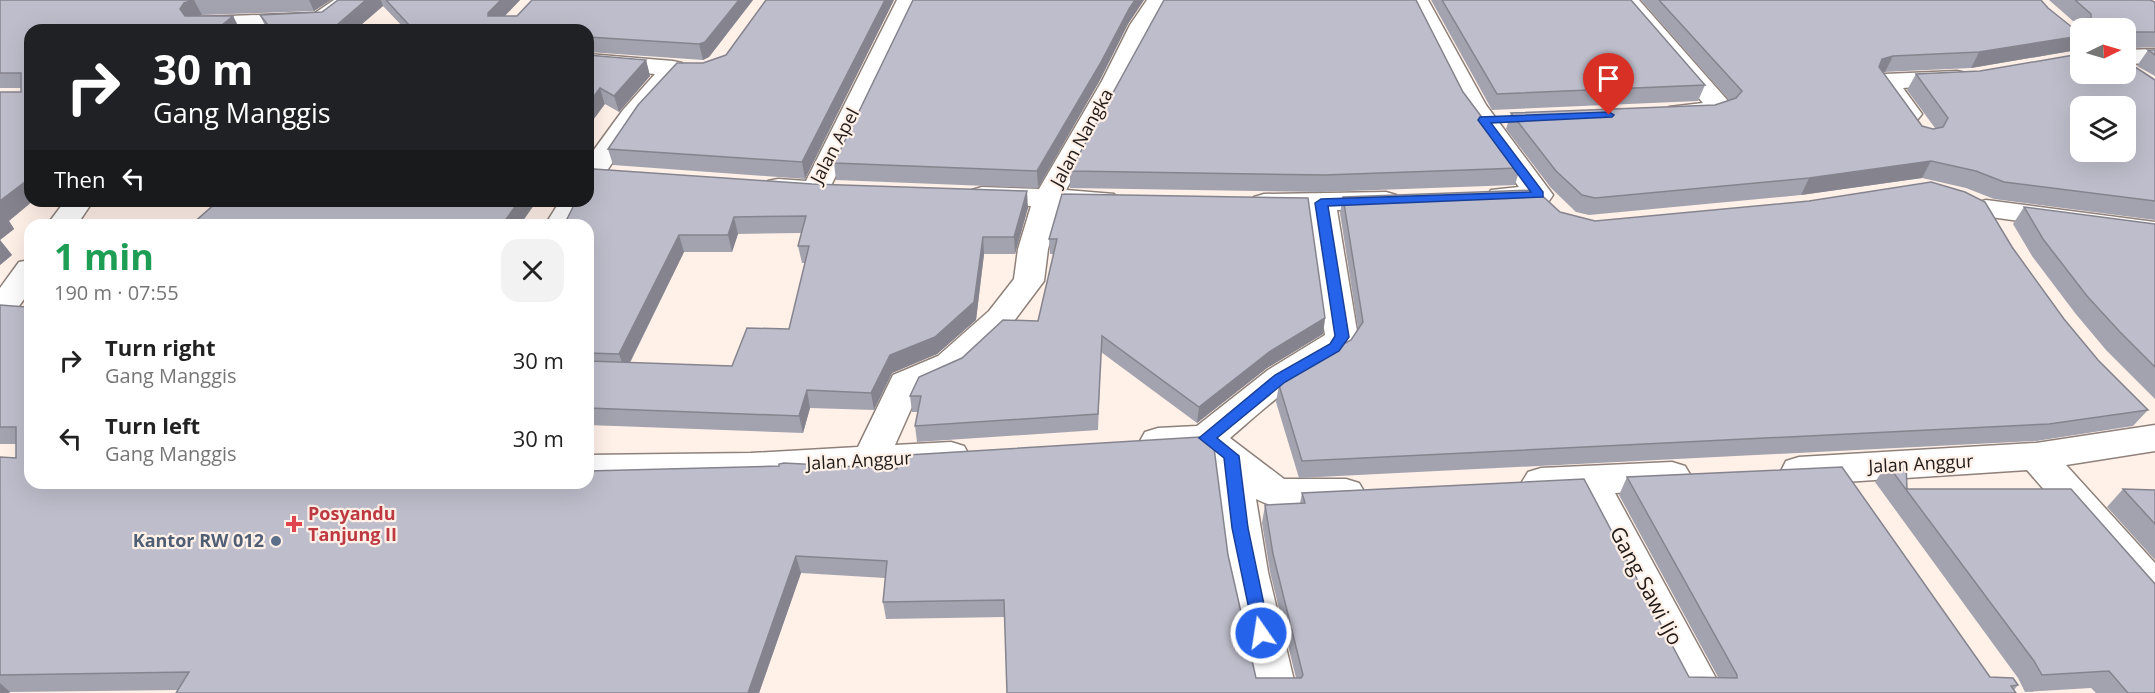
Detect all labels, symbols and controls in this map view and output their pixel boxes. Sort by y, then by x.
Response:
north arrow [2070,18,2136,84]
map controls [2070,18,2136,162]
text: 30 m [153,40,253,97]
icon: right [54,48,132,126]
pin [1583,53,1634,115]
icon: arrive [1592,62,1625,95]
street label: Jalan Nangka [1043,84,1118,193]
text: Gang Manggis [153,94,331,131]
button: layers [2070,96,2136,162]
street label: Jalan Apel [803,104,864,189]
icon: left [117,162,150,195]
text: Then [54,164,105,194]
text: 1 min [54,232,154,281]
button: close [501,239,564,302]
text: 190 m · 07:55 [54,279,179,306]
text: Turn right [105,332,216,362]
icon: right [54,344,87,377]
text: 30 m [513,345,564,375]
text: Gang Manggis [105,362,237,389]
text: Turn left [105,410,200,440]
icon: left [54,422,87,455]
text: 30 m [513,423,564,453]
text: Gang Manggis [105,440,237,467]
street label: Jalan Anggur [804,445,913,475]
street label: Jalan Anggur [1866,448,1975,478]
place label: Posyandu Tanjung II [308,501,397,546]
marker: Posyandu Tanjung II [285,515,303,533]
street label: Gang Sawi Ijo [1604,521,1690,650]
place label: Kantor RW 012 [133,528,264,552]
marker: Kantor RW 012 [269,534,283,548]
position arrow [1229,601,1293,665]

